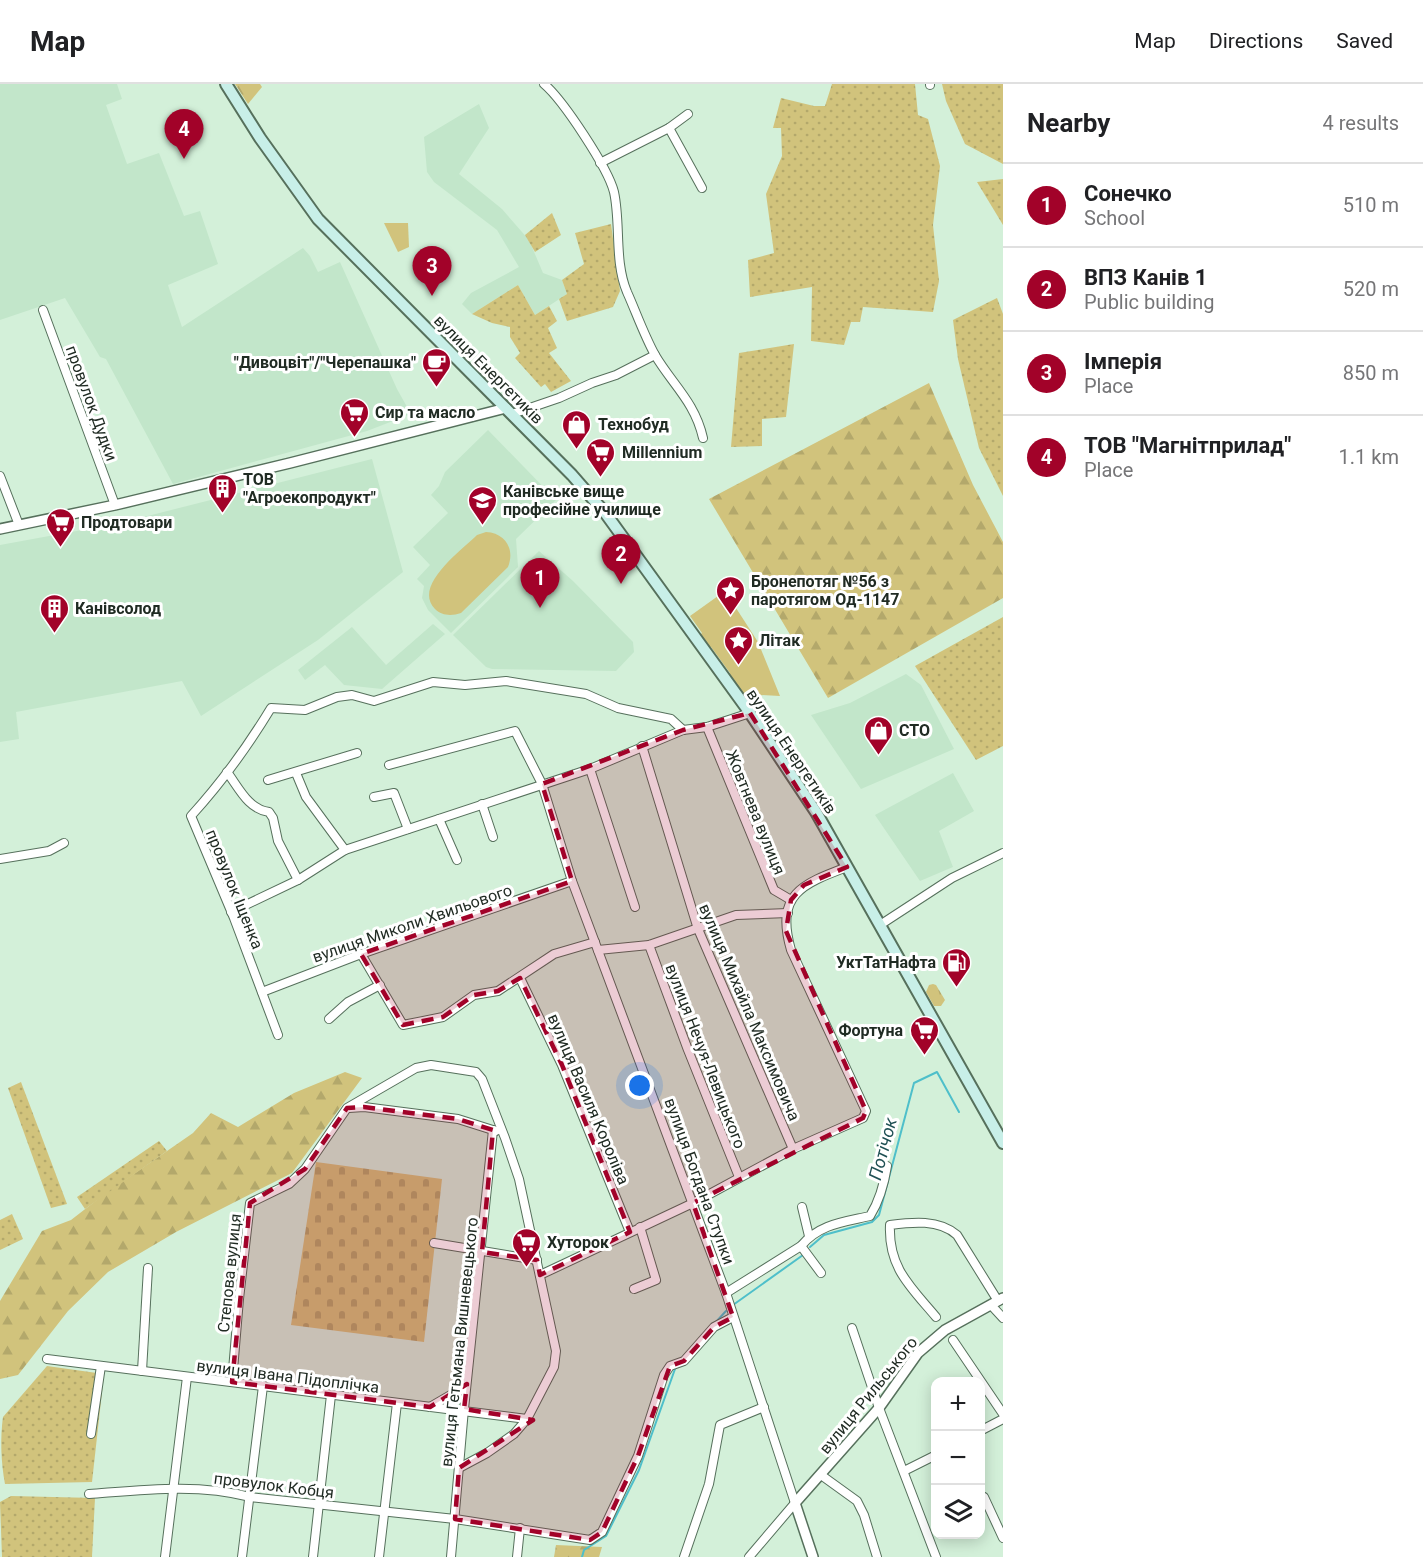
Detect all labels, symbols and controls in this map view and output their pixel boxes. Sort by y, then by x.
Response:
text: Map [30,25,85,58]
text: Map [1134,29,1176,53]
text: Directions [1209,29,1303,53]
text: Saved [1336,29,1393,53]
text: Nearby [1027,108,1110,138]
pin: 4 [164,110,204,159]
text: 4 results [1323,111,1399,135]
text: Сонечко [1084,181,1172,206]
text: 1 [1041,193,1052,217]
text: 510 m [1343,193,1399,217]
text: School [1084,206,1145,230]
pin: 3 [412,246,452,296]
text: ВПЗ Канів 1 [1084,265,1207,290]
text: 2 [1041,277,1052,301]
text: 520 m [1343,277,1399,301]
text: Public building [1084,290,1214,314]
street label: вулиця Енергетиків [430,311,547,428]
street label: провулок Дудки [62,343,121,463]
cafe icon: "Дивоцвіт"/"Черепашка" [421,346,453,388]
text: Імперія [1084,349,1162,374]
place label: "Дивоцвіт"/"Черепашка" [234,353,416,372]
text: 3 [1041,361,1052,385]
text: 850 m [1343,361,1399,385]
text: Place [1084,374,1133,398]
supermarket icon: Сир та масло [338,396,370,438]
place label: Сир та масло [375,403,475,422]
shop icon: Технобуд [561,408,593,450]
place label: Технобуд [598,415,669,434]
text: ТОВ "Магнітприлад" [1084,433,1291,458]
supermarket icon: Millennium [585,436,617,478]
place label: Millennium [622,443,702,462]
text: 4 [1041,445,1052,469]
text: 1.1 km [1339,445,1399,469]
text: Place [1084,458,1133,482]
place label: ТОВ "Агроекопродукт" [243,470,376,507]
building icon: ТОВ "Агроекопродукт" [206,472,238,514]
place label: Канівське вище професійне училище [503,482,661,519]
school or university icon: Канівське вище професійне училище [466,484,498,526]
supermarket icon: Продтовари [44,506,76,548]
place label: Продтовари [81,513,172,532]
pin: 2 [602,534,640,584]
pin: 1 [520,558,560,608]
place label: Бронепотяг №56 з паротягом Од-1147 [751,572,899,609]
place icon: Бронепотяг №56 з паротягом Од-1147 [714,574,746,616]
building icon: Канівсолод [38,592,70,634]
place label: Канівсолод [75,599,161,618]
place icon: Літак [722,624,754,666]
place label: Літак [759,631,801,650]
street label: вулиця Енергетиків [743,685,840,817]
shop icon: СТО [862,714,894,756]
place label: СТО [899,721,930,740]
street label: Жовтнева вулиця [722,747,789,877]
street label: провулок Іщенка [202,827,267,952]
street label: вулиця Миколи Хвильового [310,880,514,967]
street label: вулиця Михайла Максимовича [695,901,804,1123]
fuel station icon: УктТатНафта [941,946,973,988]
place label: УктТатНафта [836,953,936,972]
street label: вулиця Нечуя-Левицького [662,961,750,1151]
street label: вулиця Василя Короліва [544,1011,633,1187]
supermarket icon: Фортуна [908,1014,940,1056]
place label: Фортуна [838,1021,903,1040]
your location [625,1071,654,1100]
street label: вулиця Богдана Ступки [661,1095,739,1267]
water label: Потічок [864,1115,901,1182]
street label: Степова вулиця [214,1213,245,1333]
street label: вулиця Гетьмана Вишневецького [437,1216,482,1468]
supermarket icon: Хуторок [510,1226,542,1268]
place label: Хуторок [547,1233,610,1252]
street label: вулиця Рильського [815,1333,921,1458]
street label: вулиця Івана Підоплічка [196,1356,380,1397]
map controls [931,1377,985,1539]
button: + [931,1377,985,1431]
button: − [931,1431,985,1485]
street label: провулок Кобця [213,1469,335,1502]
button: layers [931,1485,985,1539]

